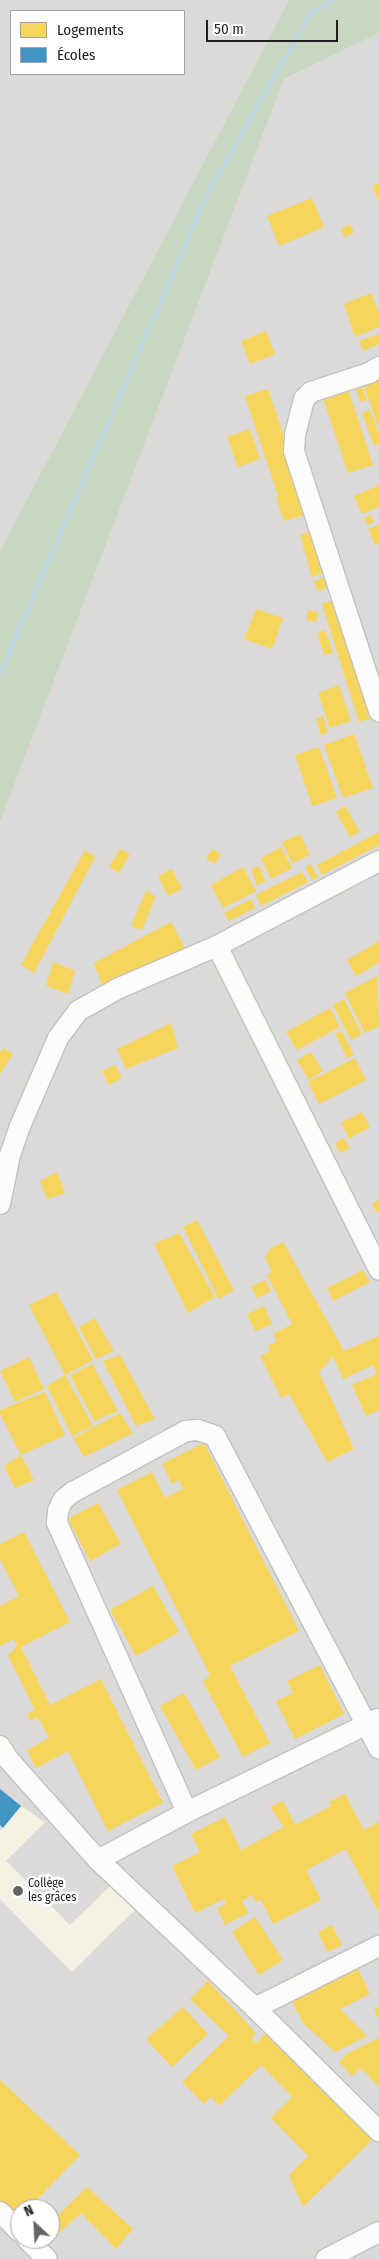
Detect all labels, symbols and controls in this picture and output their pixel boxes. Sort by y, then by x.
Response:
legend [10,10,185,75]
scale bar [209,10,342,42]
text: 50 m [214,20,244,38]
text: Logements [57,21,124,39]
text: Écoles [57,46,95,64]
place label: Collège les grâces [28,1877,76,1905]
marker: Collège les grâces [12,1885,24,1897]
north arrow [10,2199,60,2249]
text: N [21,2201,36,2220]

